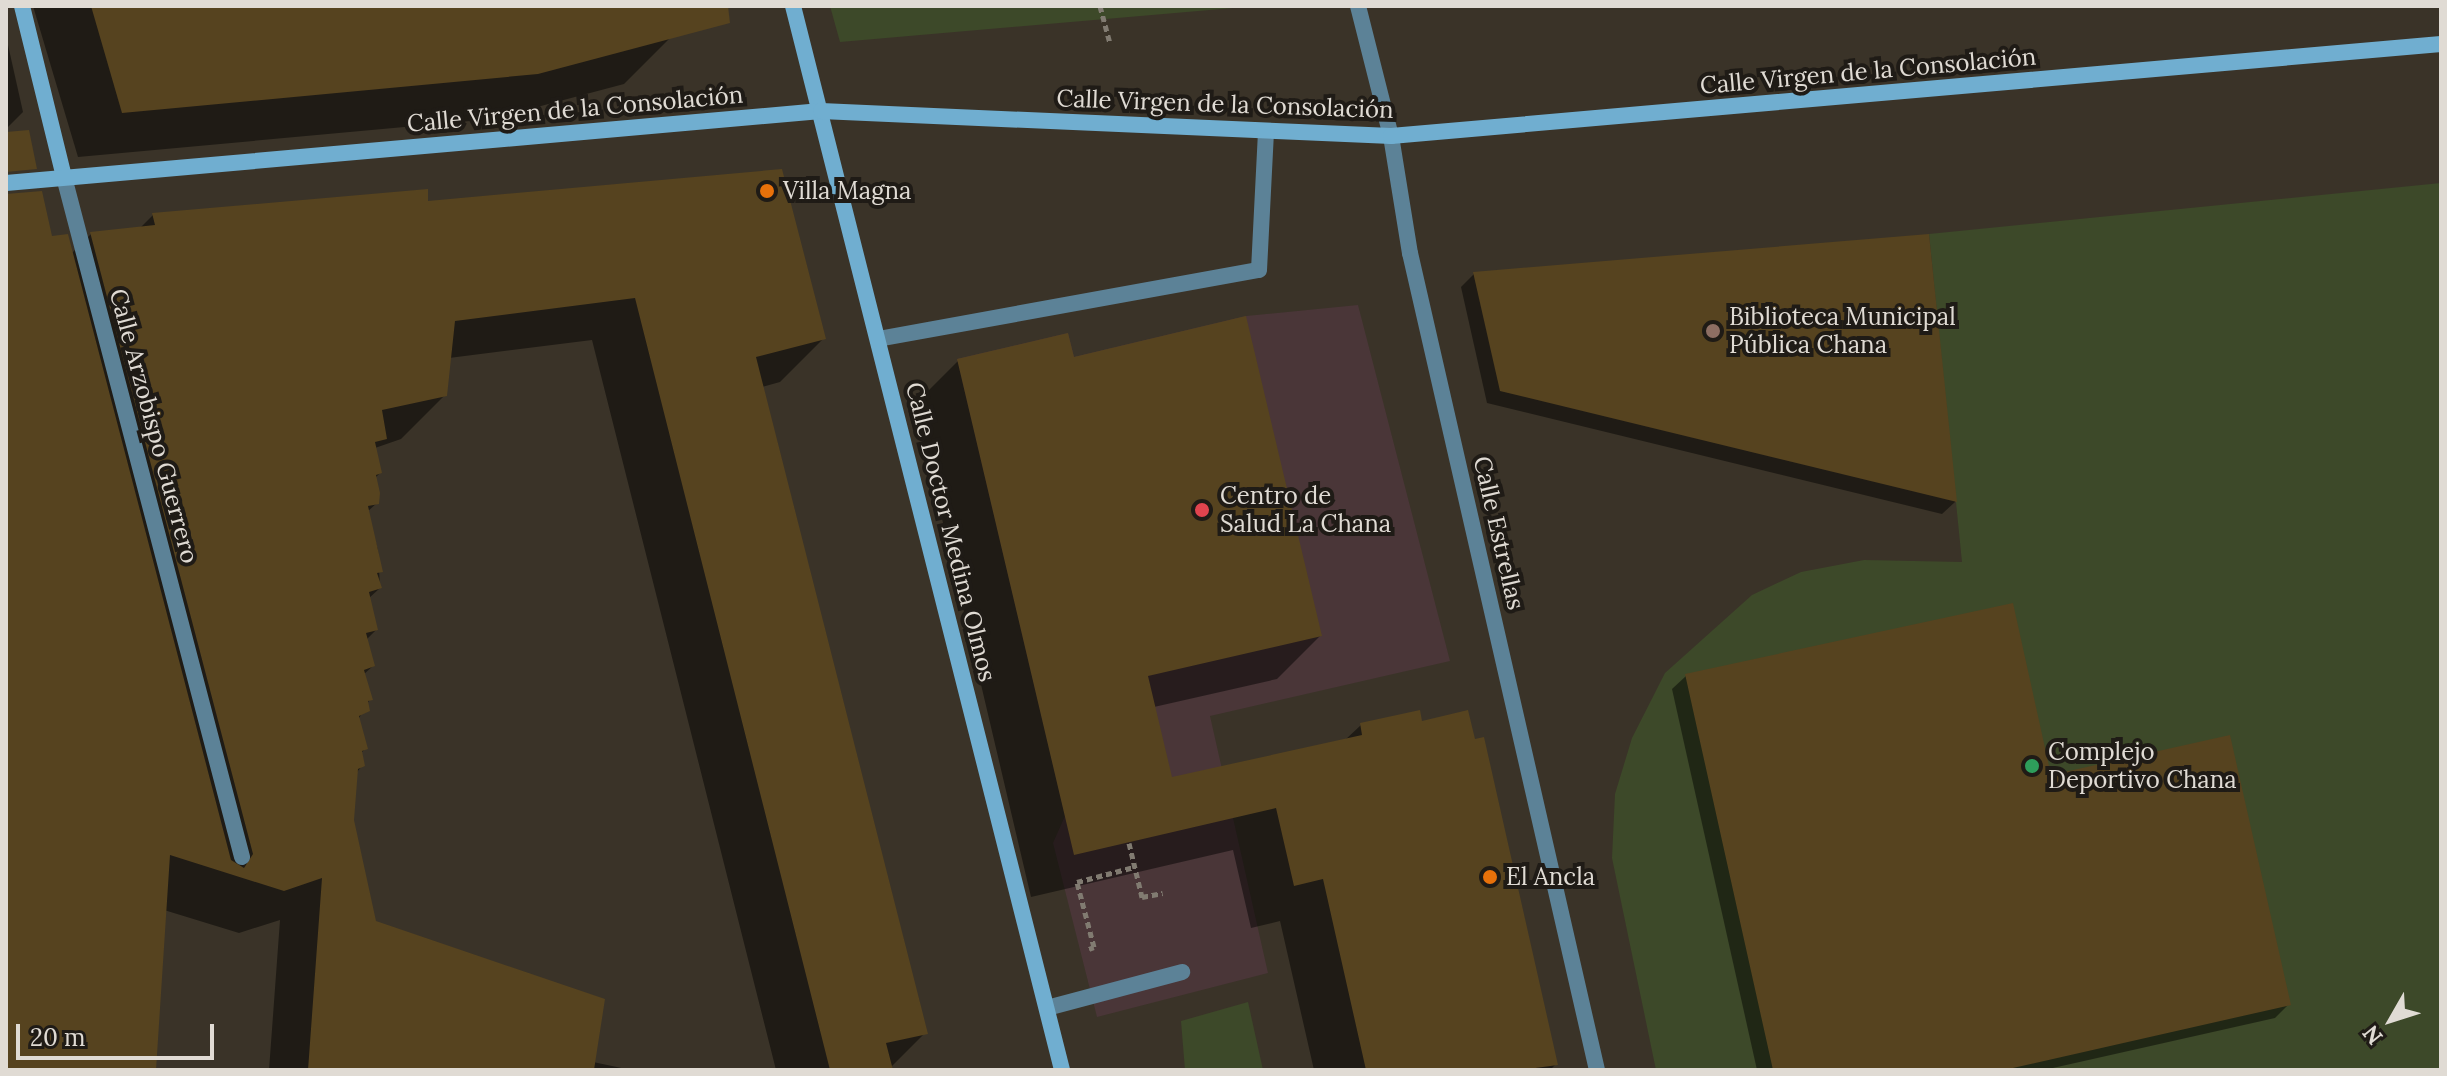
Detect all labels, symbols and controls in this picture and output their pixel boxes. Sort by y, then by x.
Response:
street label: Calle Virgen de la Consolación [1699,42,2037,100]
street label: Calle Virgen de la Consolación [406,80,744,138]
street label: Calle Virgen de la Consolación [1056,84,1394,124]
place label: Villa Magna [783,177,911,205]
marker: Villa Magna [758,182,776,200]
street label: Calle Arzobispo Guerrero [103,286,205,566]
place label: Biblioteca Municipal Pública Chana [1729,303,1956,359]
marker: Biblioteca Municipal Pública Chana [1704,322,1722,340]
street label: Calle Doctor Medina Olmos [900,379,1002,685]
street label: Calle Estrellas [1467,453,1531,613]
place label: Centro de Salud La Chana [1220,482,1391,538]
marker: Centro de Salud La Chana [1191,499,1213,521]
place label: Complejo Deportivo Chana [2048,738,2237,794]
marker: Complejo Deportivo Chana [2023,757,2041,775]
place label: El Ancla [1506,863,1595,891]
marker: El Ancla [1481,868,1499,886]
north arrow [2351,980,2431,1060]
scale bar [20,1008,218,1058]
text: N [2356,1020,2389,1051]
text: 20 m [30,1022,86,1053]

